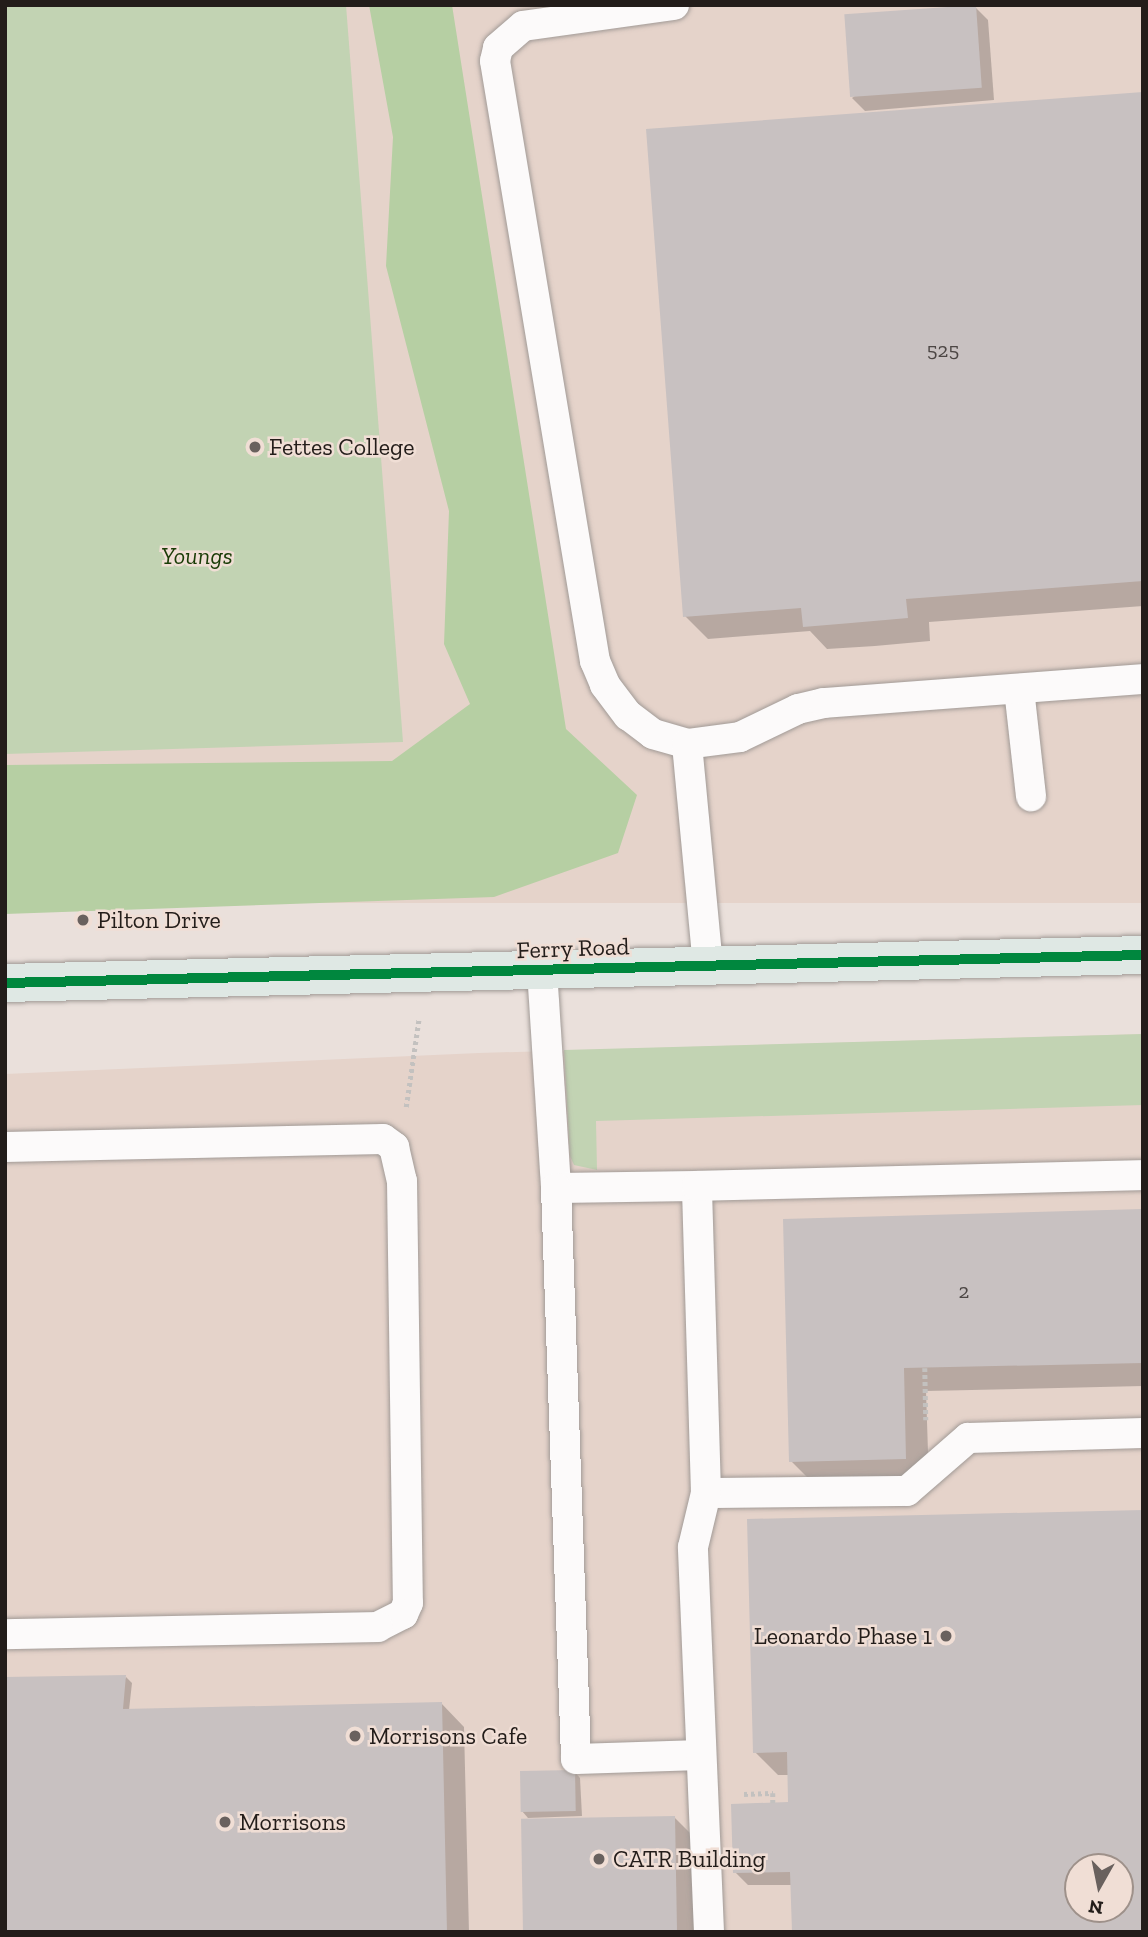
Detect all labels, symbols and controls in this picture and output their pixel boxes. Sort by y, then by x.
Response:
house number: 525 [927,337,959,363]
place label: Fettes College [269,433,415,461]
marker: Fettes College [247,439,263,455]
park label: Youngs [161,542,233,570]
place label: Pilton Drive [97,906,221,934]
marker: Pilton Drive [75,912,91,928]
street label: Ferry Road [516,932,630,964]
house number: 2 [959,1278,969,1304]
place label: Leonardo Phase 1 [754,1622,932,1650]
marker: Leonardo Phase 1 [938,1628,954,1644]
place label: Morrisons Cafe [369,1722,527,1750]
marker: Morrisons Cafe [347,1728,363,1744]
place label: Morrisons [239,1808,346,1836]
marker: Morrisons [217,1814,233,1830]
place label: CATR Building [613,1845,766,1873]
marker: CATR Building [591,1851,607,1867]
north arrow [1064,1853,1134,1923]
text: N [1087,1895,1105,1920]

